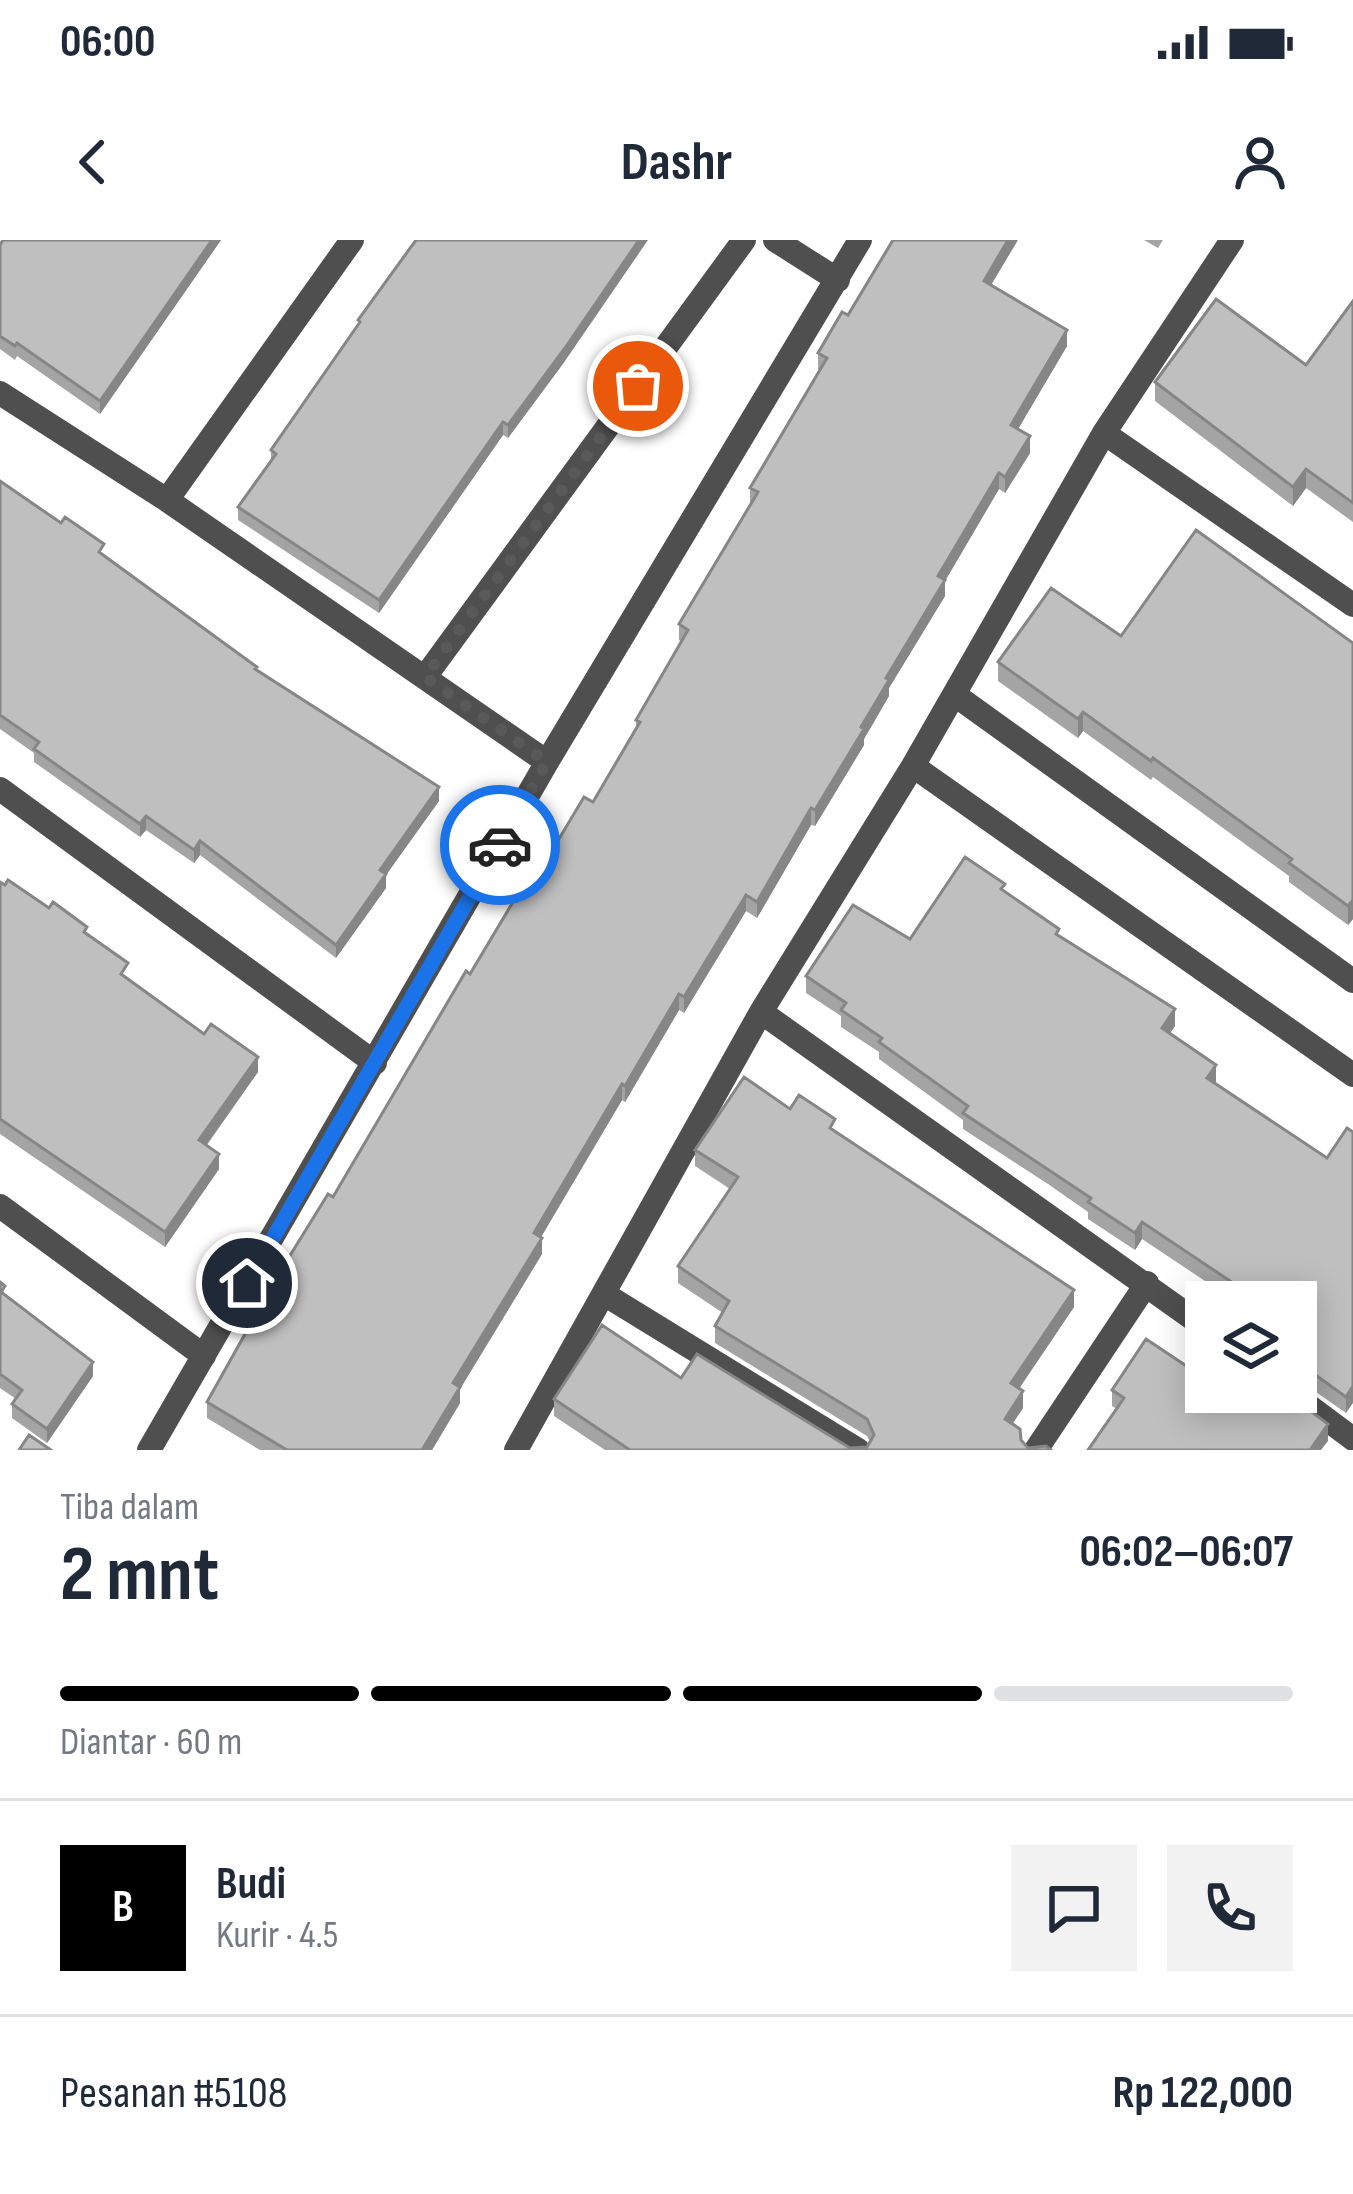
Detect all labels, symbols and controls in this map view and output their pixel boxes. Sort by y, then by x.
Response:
text: 06:00 [60,15,156,70]
icon: back [60,129,126,195]
icon: person [1227,129,1293,195]
text: Dashr [621,130,732,195]
pin [587,335,689,437]
icon: bag [605,353,671,419]
courier [440,785,560,905]
icon: car [467,812,533,878]
pin [196,1232,298,1334]
icon: home [214,1250,280,1316]
map controls [1185,1281,1317,1413]
button: layers [1185,1281,1317,1413]
text: Tiba dalam [60,1484,199,1531]
text: 06:02–06:07 [1079,1525,1293,1580]
text: 2 mnt [60,1529,219,1622]
text: Diantar · 60 m [60,1719,242,1766]
button: chat [1011,1845,1137,1971]
button: phone [1167,1845,1293,1971]
text: Budi [216,1857,286,1912]
text: B [112,1880,134,1935]
text: Kurir · 4.5 [216,1912,338,1959]
text: Pesanan #5108 [60,2066,287,2121]
text: Rp 122,000 [1113,2066,1293,2121]

